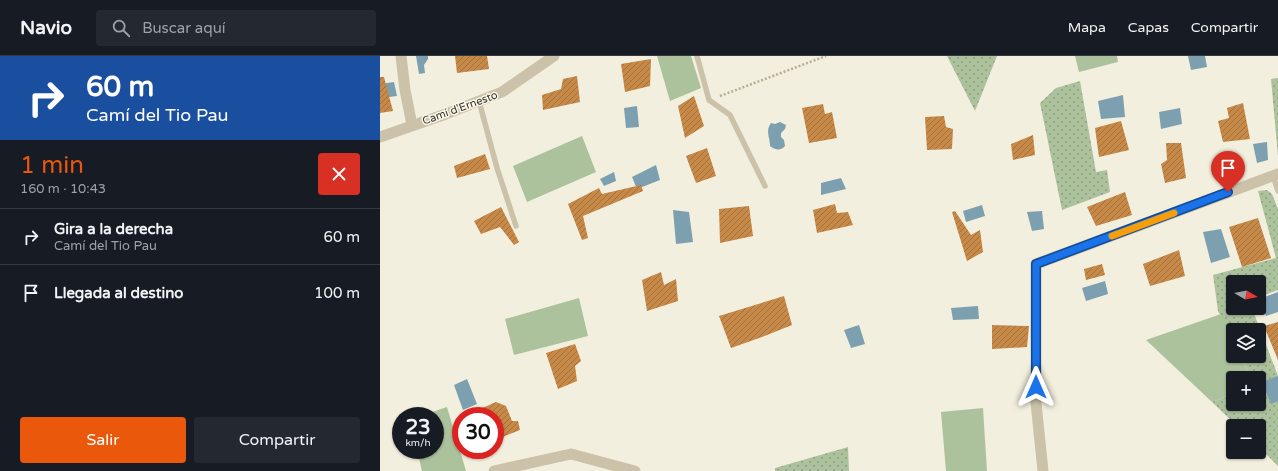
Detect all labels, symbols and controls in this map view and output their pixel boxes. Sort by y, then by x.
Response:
search box [96,10,376,46]
text: Navio [20,17,72,39]
icon: search [110,17,132,39]
text: Buscar aquí [142,19,226,37]
text: Mapa [1068,19,1106,36]
text: Capas [1128,19,1169,36]
text: Compartir [1191,19,1258,36]
text: 60 m [86,70,154,104]
icon: right [20,72,72,124]
street label: Camí d'Ernesto [421,88,500,128]
text: Camí del Tio Pau [86,104,229,126]
text: 1 min [20,151,84,180]
pin [1211,151,1245,192]
button: close [318,153,360,195]
icon: arrive [1217,157,1239,179]
text: 160 m · 10:43 [20,181,106,197]
text: Gira a la derecha [54,220,173,238]
icon: right [20,226,42,248]
text: 60 m [323,228,360,246]
text: Camí del Tio Pau [54,238,157,254]
north arrow [1226,275,1266,315]
map controls [1226,275,1266,459]
icon: arrive [20,282,42,304]
text: Llegada al destino [54,284,183,302]
text: 100 m [314,284,360,302]
button: layers [1226,323,1266,363]
position arrow [1015,366,1057,408]
button: + [1226,371,1266,411]
speed limit sign: 30 [452,407,504,459]
text: 23 [405,416,431,440]
button: Salir [20,417,186,463]
button: Compartir [194,417,360,463]
button: − [1226,419,1266,459]
text: km/h [405,437,431,449]

